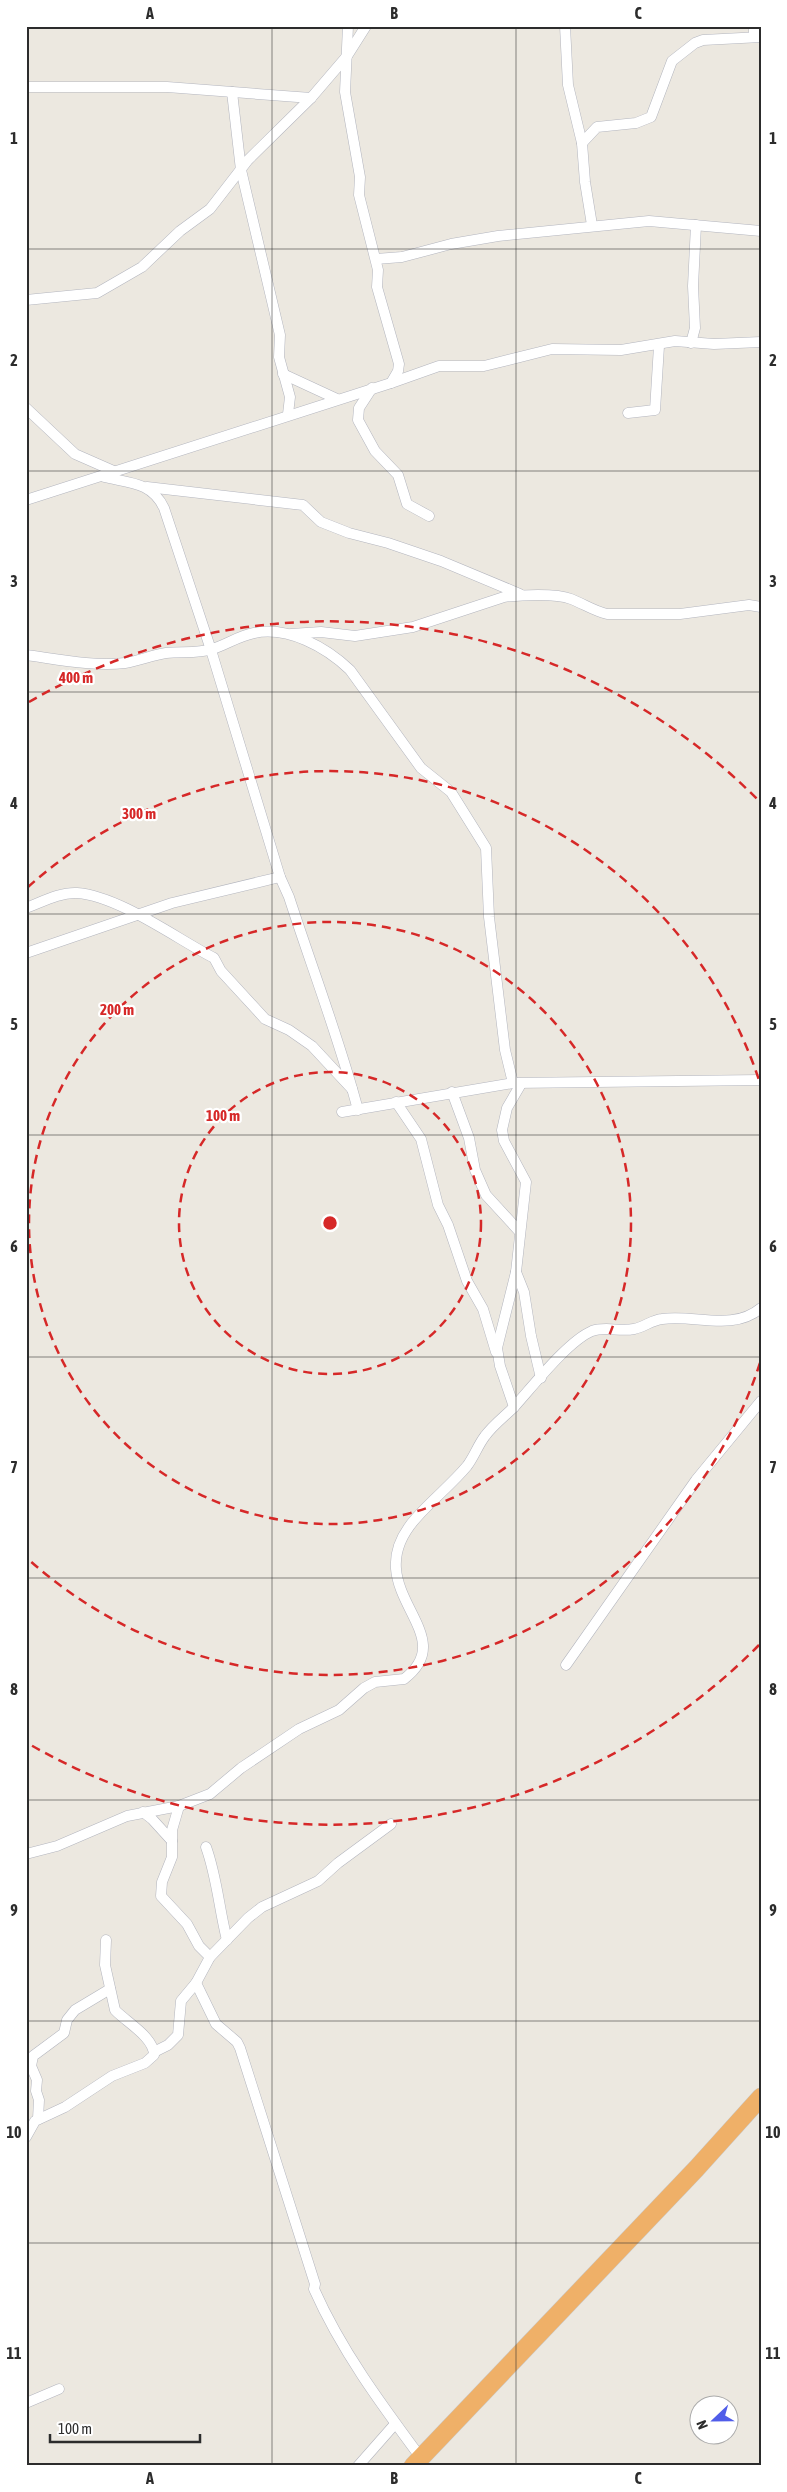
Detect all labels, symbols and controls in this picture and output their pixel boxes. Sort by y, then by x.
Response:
text: A [145,4,154,22]
text: B [390,4,398,22]
text: C [634,4,642,22]
text: 1 [10,129,18,147]
text: 1 [769,129,777,147]
text: 2 [10,351,18,369]
text: 2 [769,351,777,369]
text: 3 [10,572,18,590]
text: 3 [769,572,777,590]
text: 400 m [58,669,93,686]
text: 4 [9,794,18,812]
text: 4 [768,794,777,812]
text: 300 m [122,805,156,822]
text: 200 m [100,1001,134,1018]
text: 5 [10,1015,18,1033]
text: 5 [769,1015,777,1033]
text: 100 m [206,1107,240,1124]
centre of rings [321,1214,339,1232]
text: 6 [10,1237,18,1255]
text: 6 [769,1237,777,1255]
text: 7 [10,1458,18,1476]
text: 7 [769,1458,777,1476]
text: 8 [10,1680,18,1698]
text: 8 [769,1680,777,1698]
text: 9 [10,1901,18,1919]
text: 9 [769,1901,777,1919]
text: 10 [6,2123,22,2141]
text: 10 [765,2123,781,2141]
text: 11 [6,2344,22,2362]
text: 11 [765,2344,781,2362]
north arrow [690,2394,740,2444]
scale bar [50,2412,200,2444]
text: N [693,2418,711,2432]
text: 100 m [58,2420,92,2437]
text: A [145,2469,154,2487]
text: B [390,2469,398,2487]
text: C [634,2469,642,2487]

